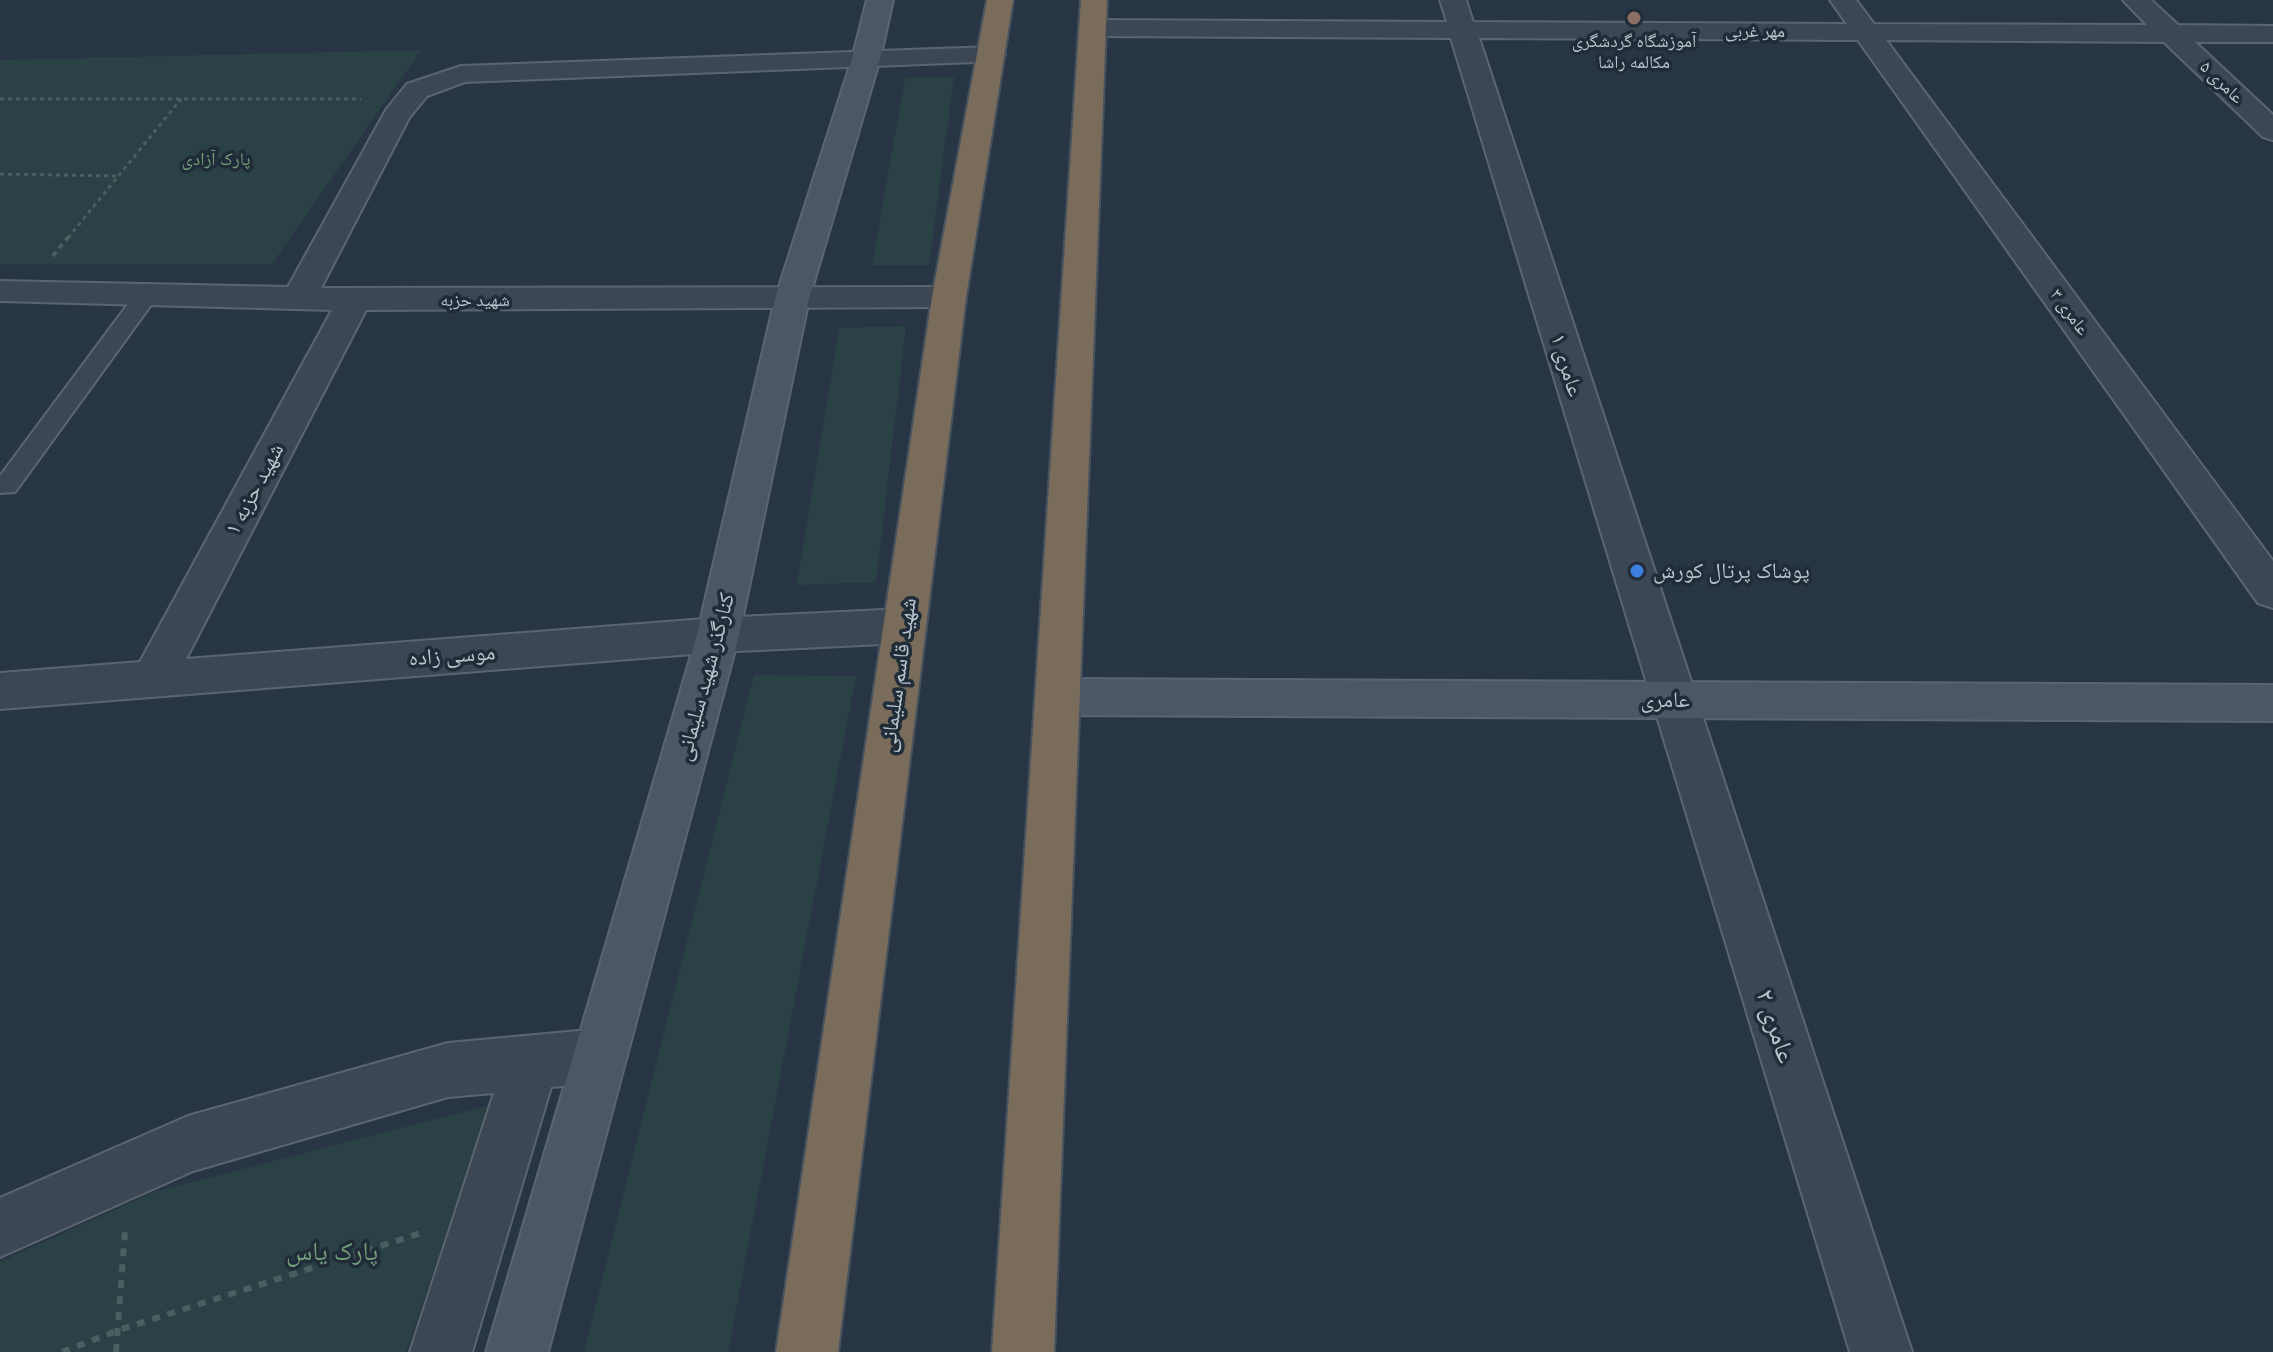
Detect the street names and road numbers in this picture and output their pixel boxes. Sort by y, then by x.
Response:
street label: مهر غربی [1725,20,1785,42]
street label: عامری ۵ [2196,56,2248,108]
street label: عامری ۳ [2046,284,2094,340]
street label: شهید حزبه [440,289,510,311]
street label: عامری ۱ [1545,330,1589,400]
street label: شهید حزبه ۱ [219,439,289,539]
street label: کنارگذر شهید سلیمانی [670,590,740,764]
street label: شهید قاسم سلیمانی [874,596,922,754]
street label: موسی زاده [408,639,496,671]
street label: عامری [1640,687,1690,713]
street label: عامری ۲ [1749,985,1803,1067]

